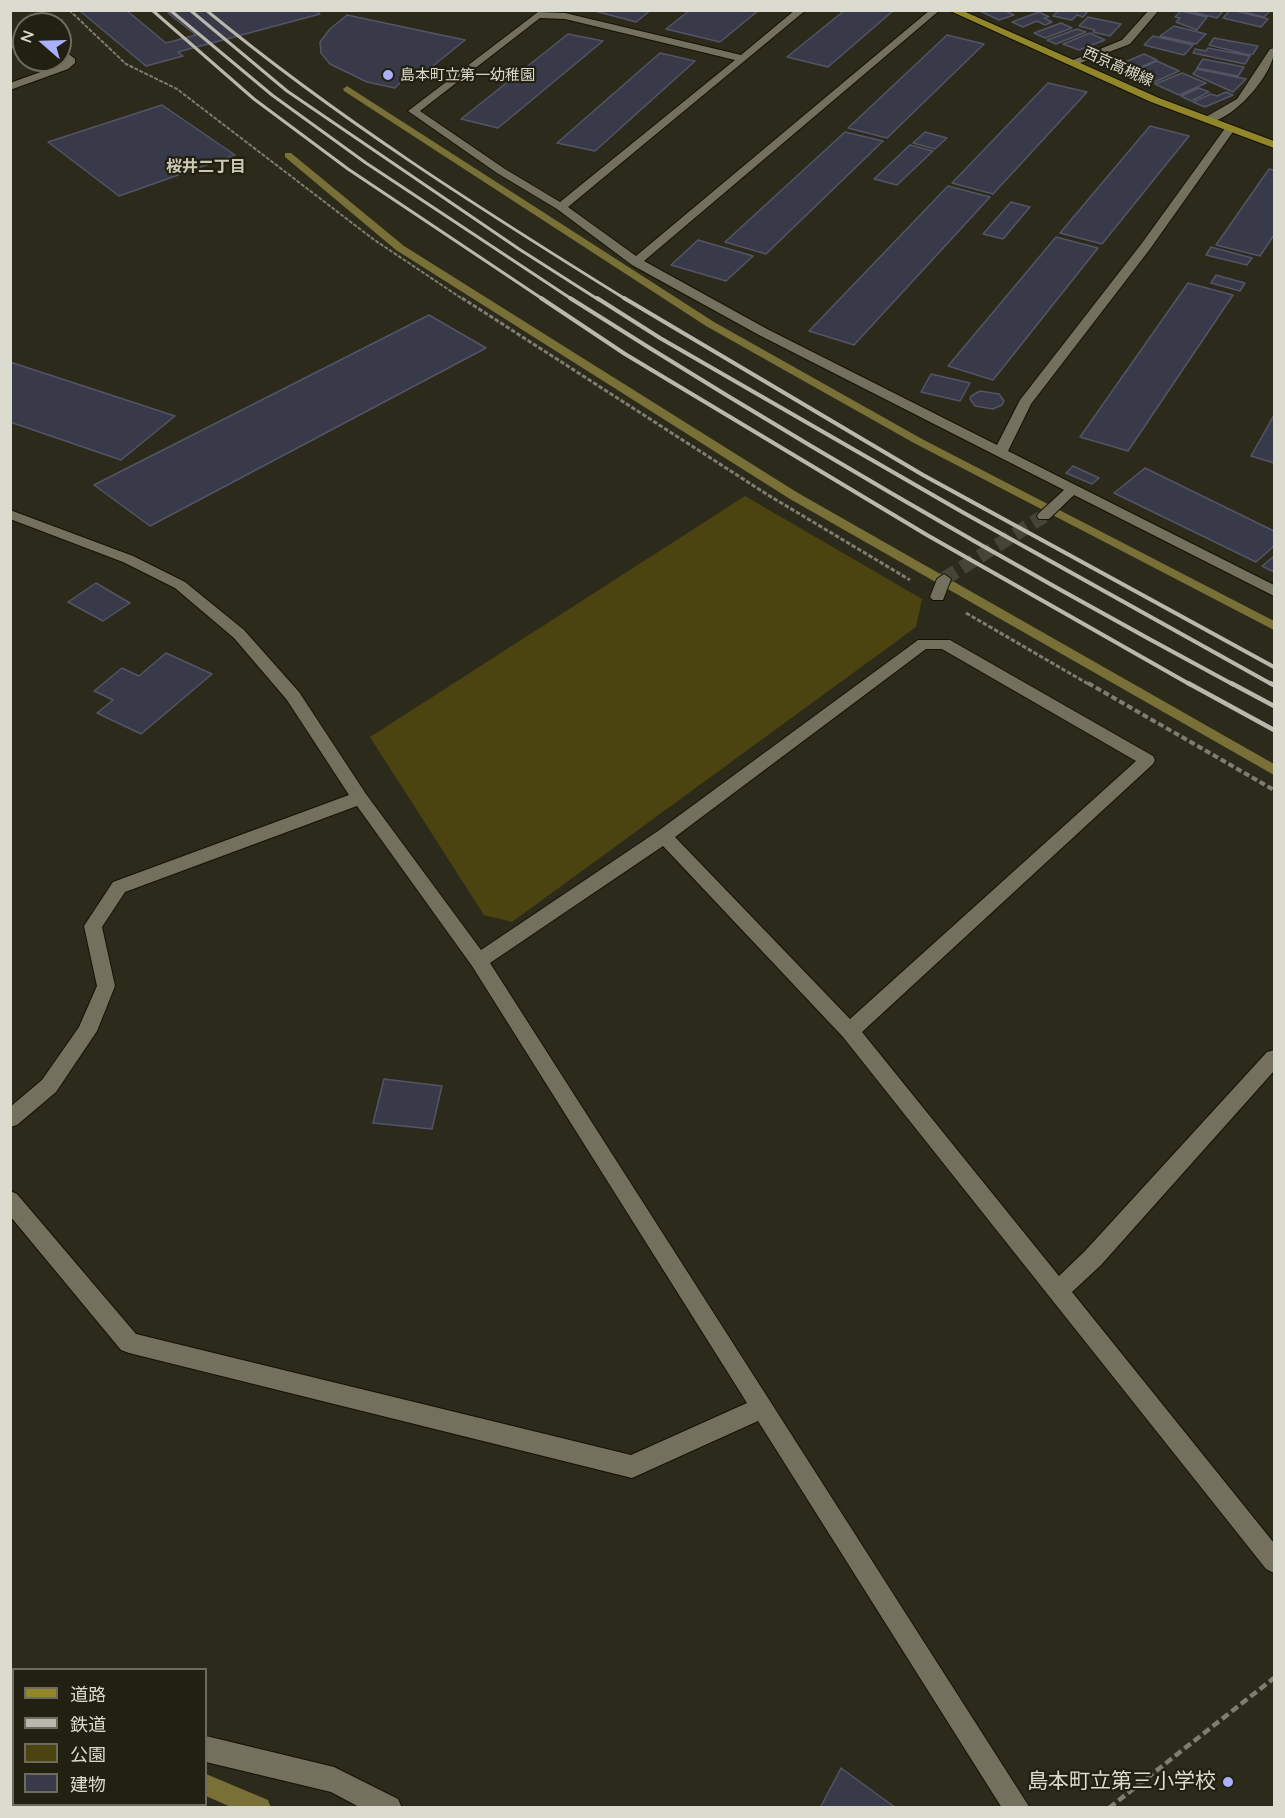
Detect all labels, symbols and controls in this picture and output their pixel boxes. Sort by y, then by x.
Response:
north arrow [12,12,72,72]
text: N [16,28,38,45]
street label: 西京高槻線 [1080,44,1156,90]
place label: 島本町立第一幼稚園 [400,66,535,84]
marker: 島本町立第一幼稚園 [381,68,395,82]
district label: 桜井二丁目 [166,157,246,177]
legend [12,1668,207,1806]
text: 道路 [70,1683,106,1706]
text: 鉄道 [70,1713,106,1736]
text: 公園 [70,1743,106,1766]
place label: 島本町立第三小学校 [1027,1769,1216,1795]
text: 建物 [70,1773,106,1796]
marker: 島本町立第三小学校 [1221,1775,1235,1789]

